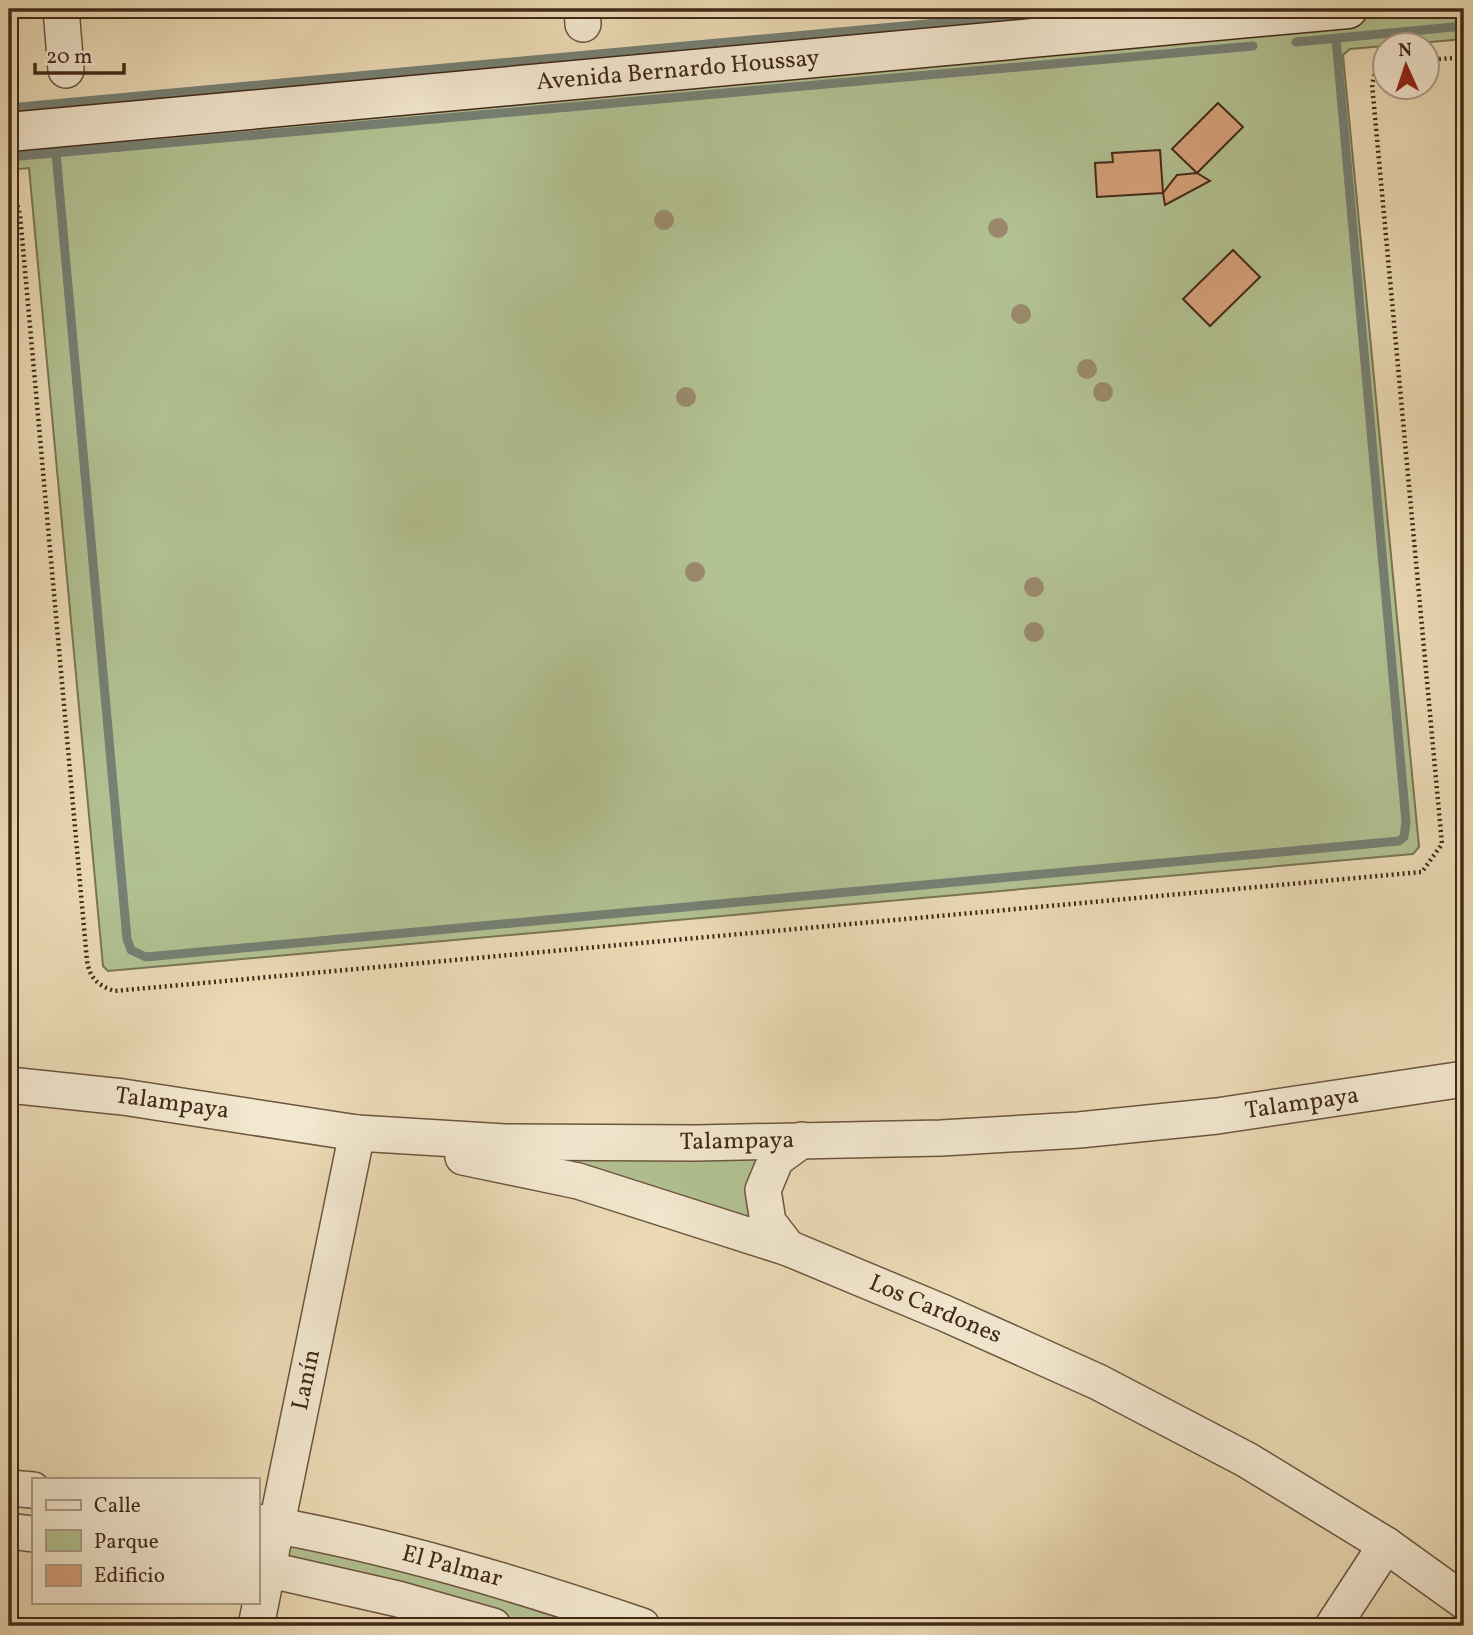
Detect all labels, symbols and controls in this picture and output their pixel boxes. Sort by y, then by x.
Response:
scale bar [35,32,124,76]
north arrow [1372,32,1442,102]
text: N [1398,38,1413,64]
street label: Avenida Bernardo Houssay [535,42,821,100]
text: 20 m [46,43,92,72]
street label: Talampaya [113,1079,231,1129]
street label: Talampaya [1243,1079,1361,1129]
street label: Talampaya [679,1124,795,1160]
street label: Los Cardones [863,1267,1007,1353]
street label: Lanín [284,1346,330,1414]
legend [32,1478,259,1604]
text: Calle [94,1492,141,1521]
text: Parque [94,1528,159,1557]
street label: El Palmar [398,1537,506,1597]
text: Edificio [94,1562,165,1591]

